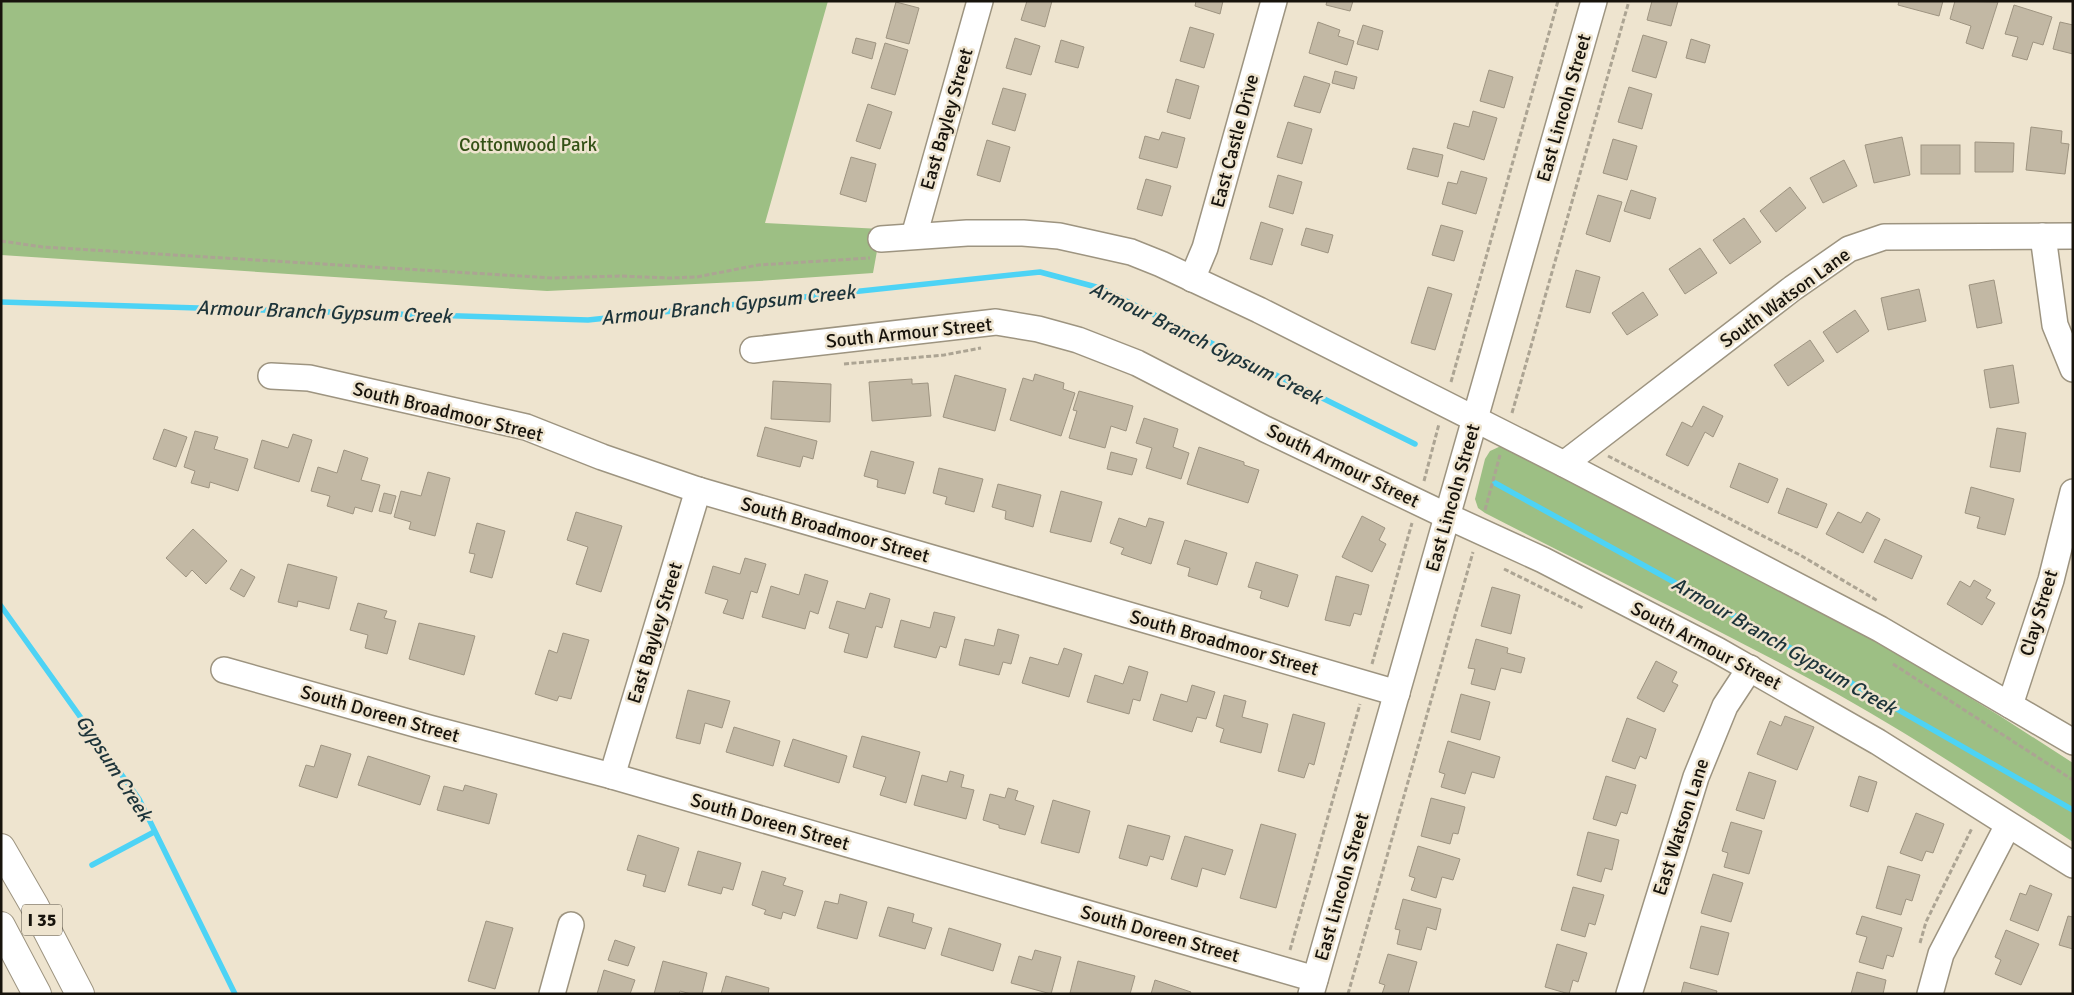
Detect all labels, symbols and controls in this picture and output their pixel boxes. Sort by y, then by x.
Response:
street label: East Lincoln Street [1531,31,1597,185]
street label: East Bayley Street [915,45,979,193]
street label: East Castle Drive [1206,72,1264,210]
park label: Cottonwood Park [459,133,598,157]
street label: South Watson Lane [1715,243,1855,353]
water label: Armour Branch Gypsum Creek [1086,276,1328,411]
water label: Armour Branch Gypsum Creek [600,279,858,331]
water label: Armour Branch Gypsum Creek [196,295,454,329]
street label: South Armour Street [825,312,993,354]
street label: South Broadmoor Street [351,377,546,447]
street label: South Armour Street [1263,419,1423,513]
street label: East Lincoln Street [1420,421,1486,575]
street label: South Broadmoor Street [738,492,932,568]
street label: East Bayley Street [622,559,688,707]
street label: Clay Street [2015,567,2064,659]
water label: Armour Branch Gypsum Creek [1667,571,1902,722]
street label: South Armour Street [1627,596,1786,696]
street label: South Broadmoor Street [1127,605,1321,681]
street label: South Doreen Street [298,680,462,748]
water label: Gypsum Creek [70,710,159,828]
street label: East Watson Lane [1648,755,1714,899]
street label: South Doreen Street [688,788,852,856]
street label: East Lincoln Street [1309,810,1375,964]
street label: South Doreen Street [1078,900,1242,968]
road number: I 35 [22,904,62,936]

